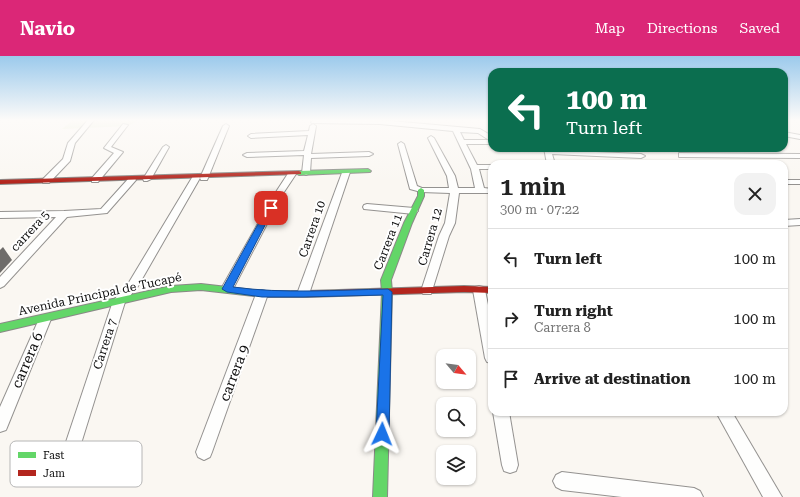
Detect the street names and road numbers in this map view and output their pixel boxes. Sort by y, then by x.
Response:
street label: Carrera 10 [296,198,328,259]
street label: Carrera 12 [415,206,445,267]
street label: carrera 5 [8,208,53,254]
street label: Carrera 11 [371,212,405,272]
street label: Avenida Principal de Tucapé [17,270,183,318]
street label: Carrera 7 [90,317,120,371]
street label: carrera 6 [8,330,46,390]
street label: carrera 9 [216,342,252,403]

